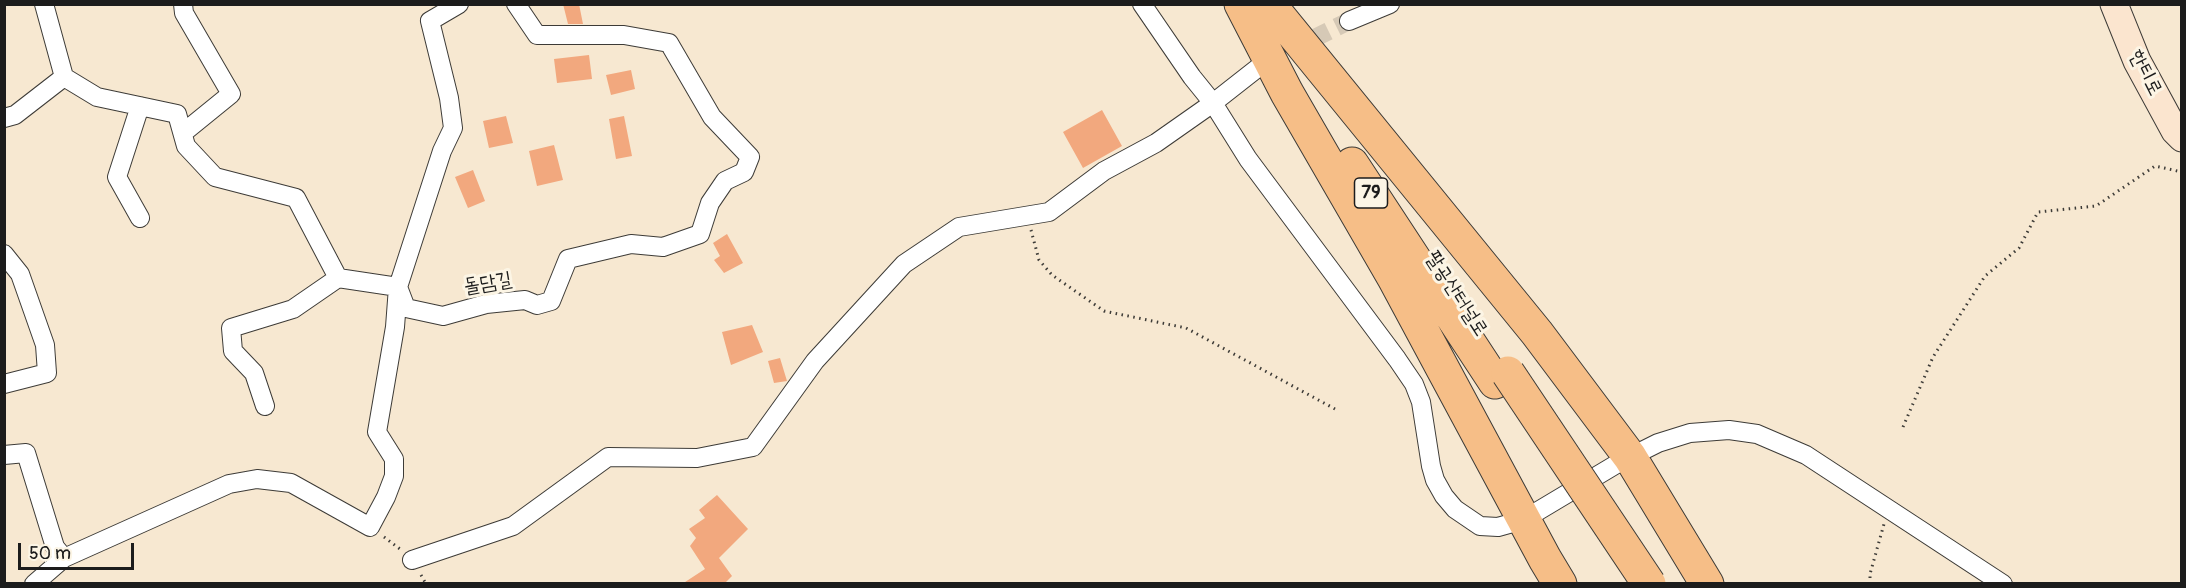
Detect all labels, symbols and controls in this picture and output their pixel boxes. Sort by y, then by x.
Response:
street label: 한티로 [2123,46,2167,100]
road number: 79 [1354,178,1388,208]
street label: 팔공산터널로 [1420,247,1492,341]
street label: 돌담길 [462,268,514,300]
scale bar [21,531,136,569]
text: 50 m [29,542,71,565]

